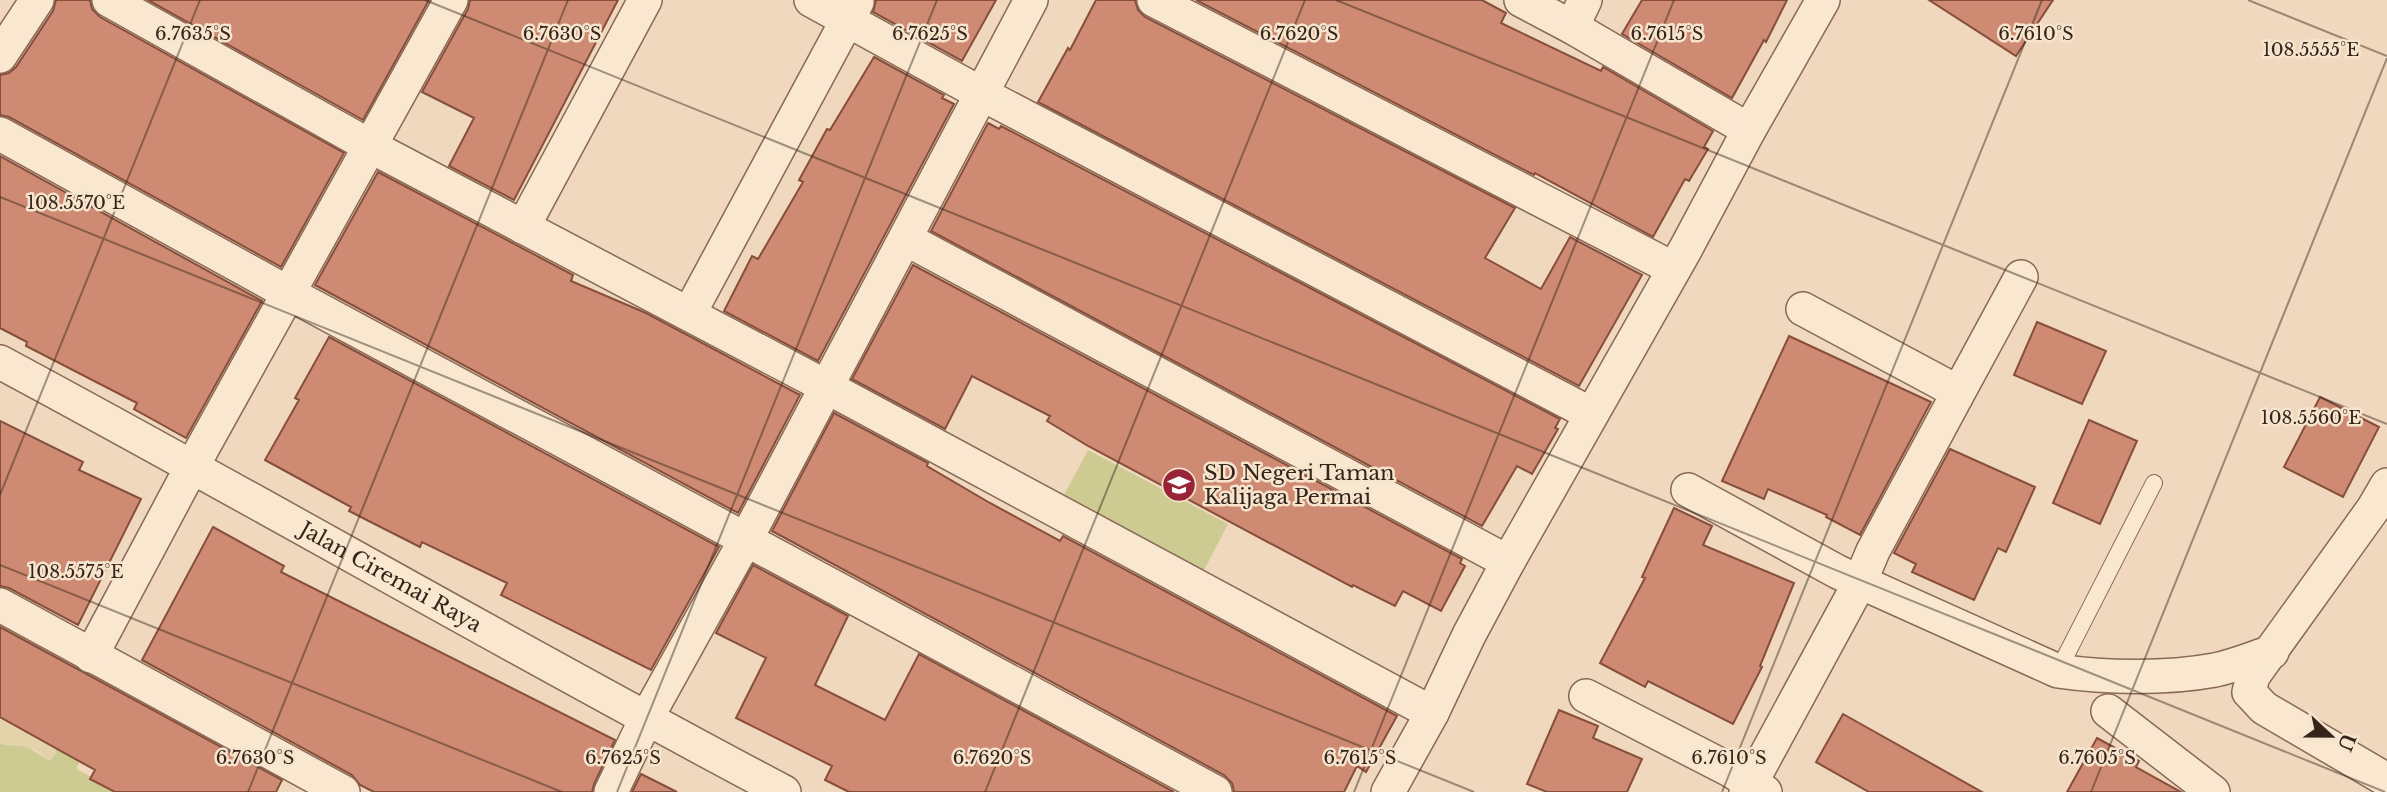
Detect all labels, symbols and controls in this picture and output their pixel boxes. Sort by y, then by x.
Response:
text: 6.7635°S [155,23,231,45]
text: 6.7630°S [523,23,601,45]
text: 6.7625°S [892,23,968,45]
text: 6.7620°S [1260,23,1338,45]
text: 6.7615°S [1631,23,1703,45]
text: 6.7610°S [1998,23,2074,45]
text: 108.5555°E [2263,39,2359,61]
text: 108.5570°E [27,192,125,214]
text: 108.5560°E [2261,407,2361,429]
place label: SD Negeri Taman Kalijaga Permai [1204,460,1395,510]
school or university icon: SD Negeri Taman Kalijaga Permai [1160,466,1198,504]
street label: Jalan Ciremai Raya [293,515,486,638]
text: 108.5575°E [28,561,124,583]
north arrow [2296,701,2366,771]
text: U [2332,730,2360,754]
text: 6.7630°S [216,747,294,769]
text: 6.7625°S [585,747,661,769]
text: 6.7620°S [953,747,1031,769]
text: 6.7615°S [1324,747,1396,769]
text: 6.7610°S [1691,747,1767,769]
text: 6.7605°S [2058,747,2136,769]

